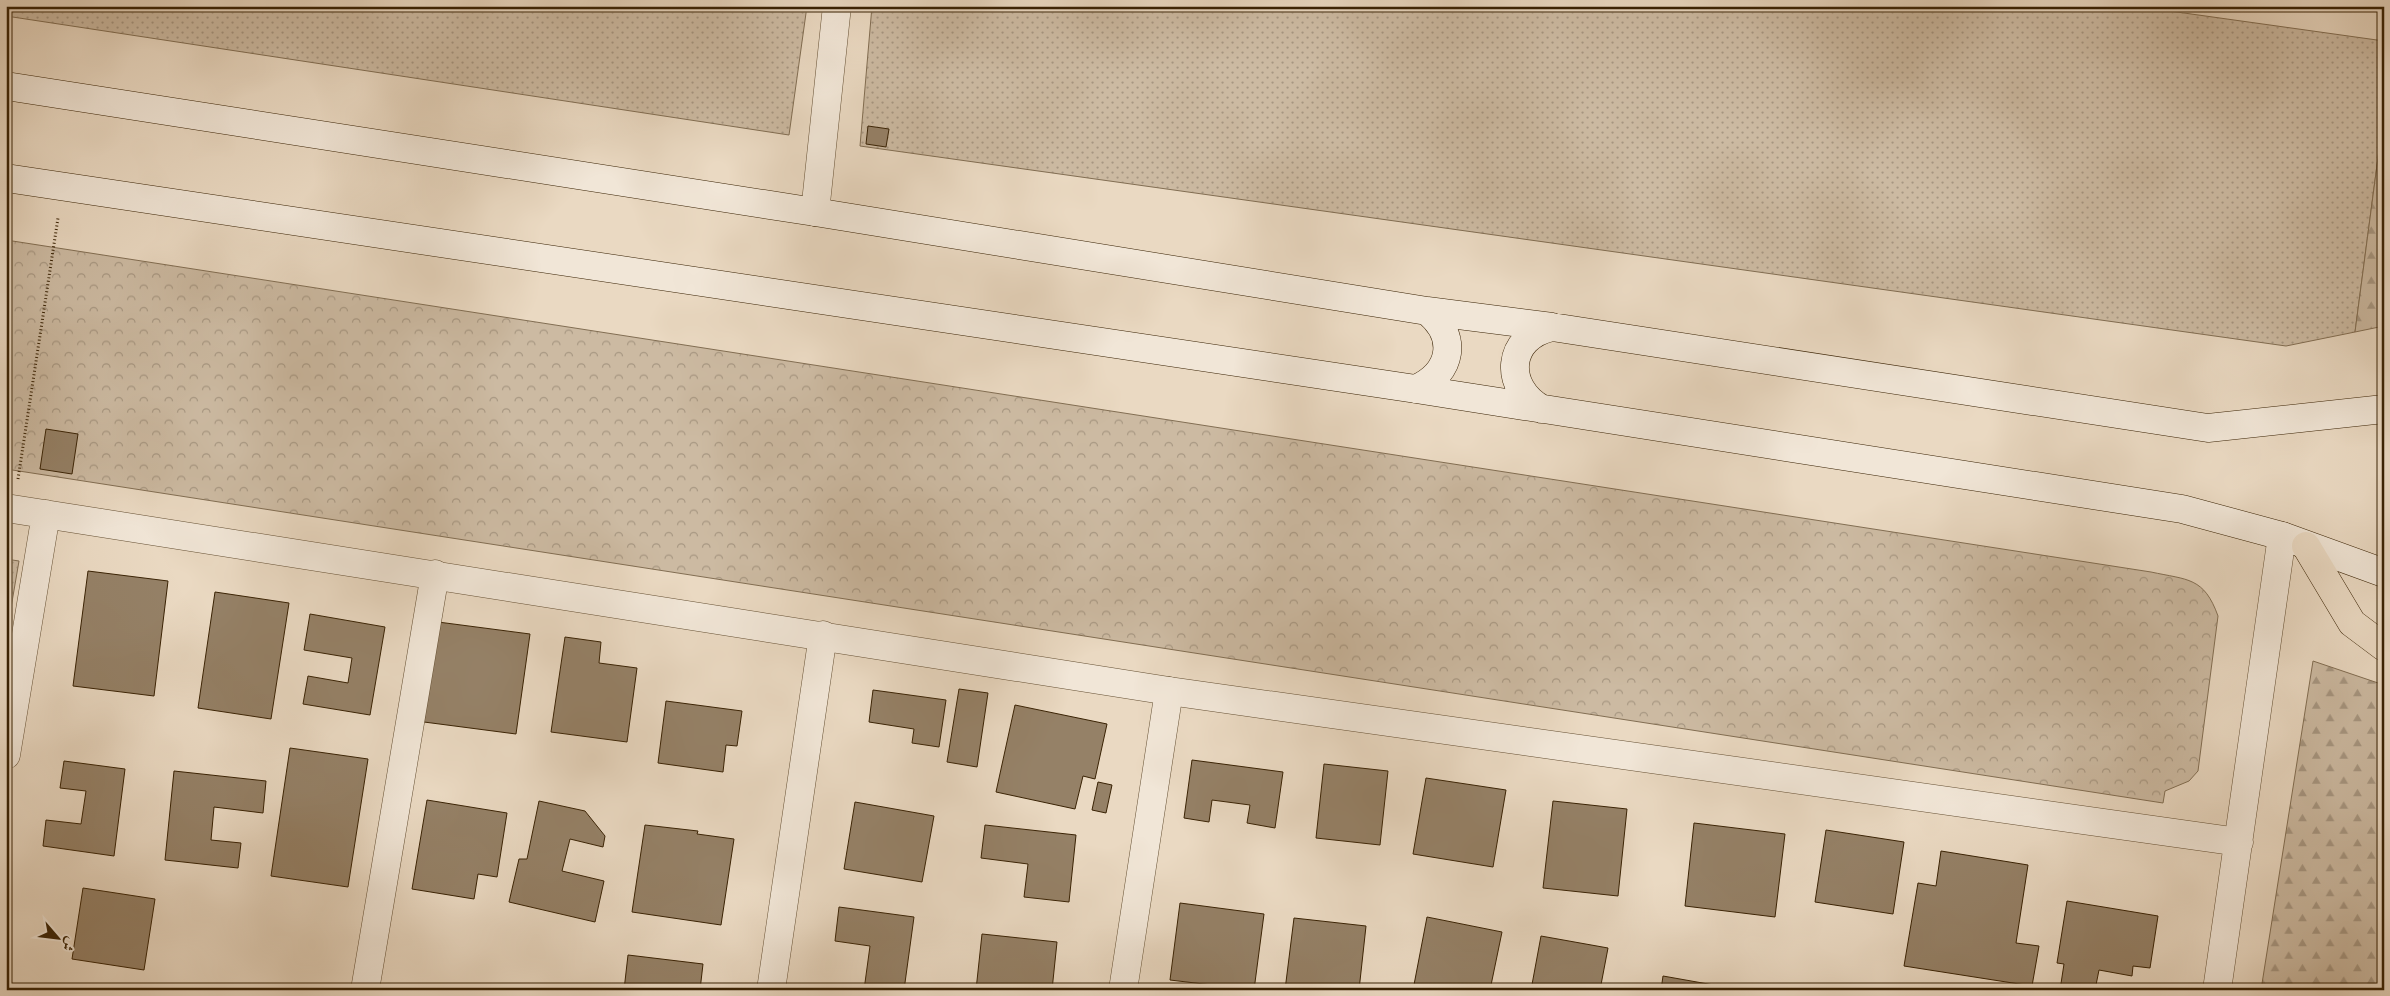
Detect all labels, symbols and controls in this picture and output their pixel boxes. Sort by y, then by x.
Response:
north arrow [32,914,82,964]
text: ش [58,934,81,955]

